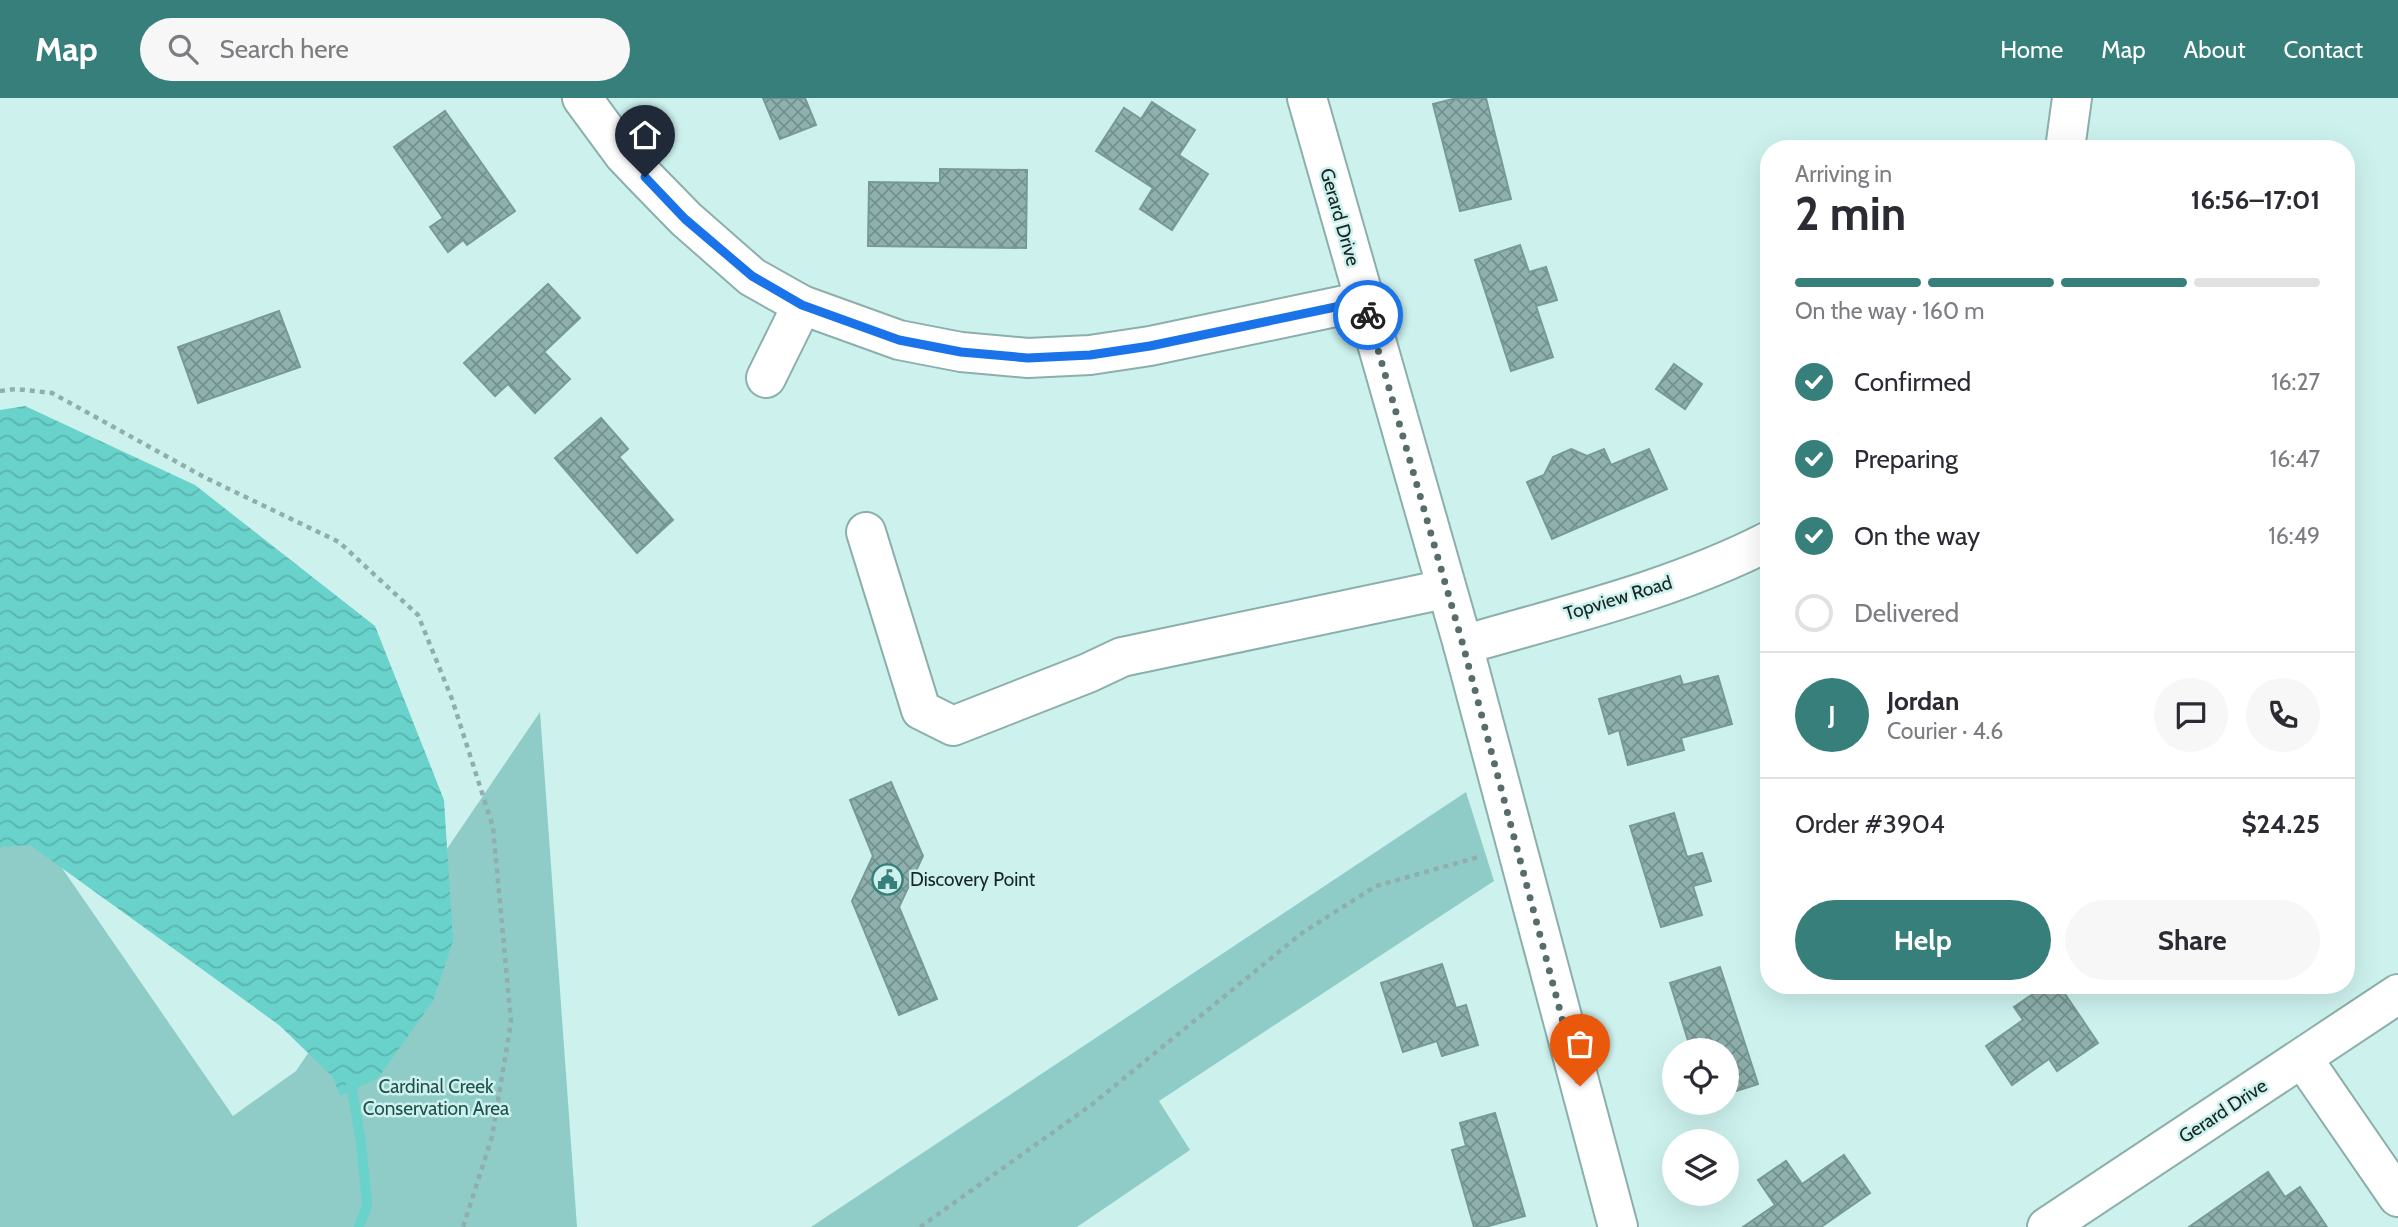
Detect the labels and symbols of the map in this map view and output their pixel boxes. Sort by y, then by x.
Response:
pin [615,105,675,177]
street label: Gerard Drive [1315,165,1365,269]
courier [1333,280,1403,350]
street label: Topview Road [1561,571,1675,625]
public building icon: Discovery Point [870,862,904,896]
place label: Discovery Point [910,868,1036,891]
pin [1550,1014,1610,1086]
street label: Gerard Drive [2175,1074,2272,1148]
park label: Cardinal Creek Conservation Area [363,1075,509,1120]

